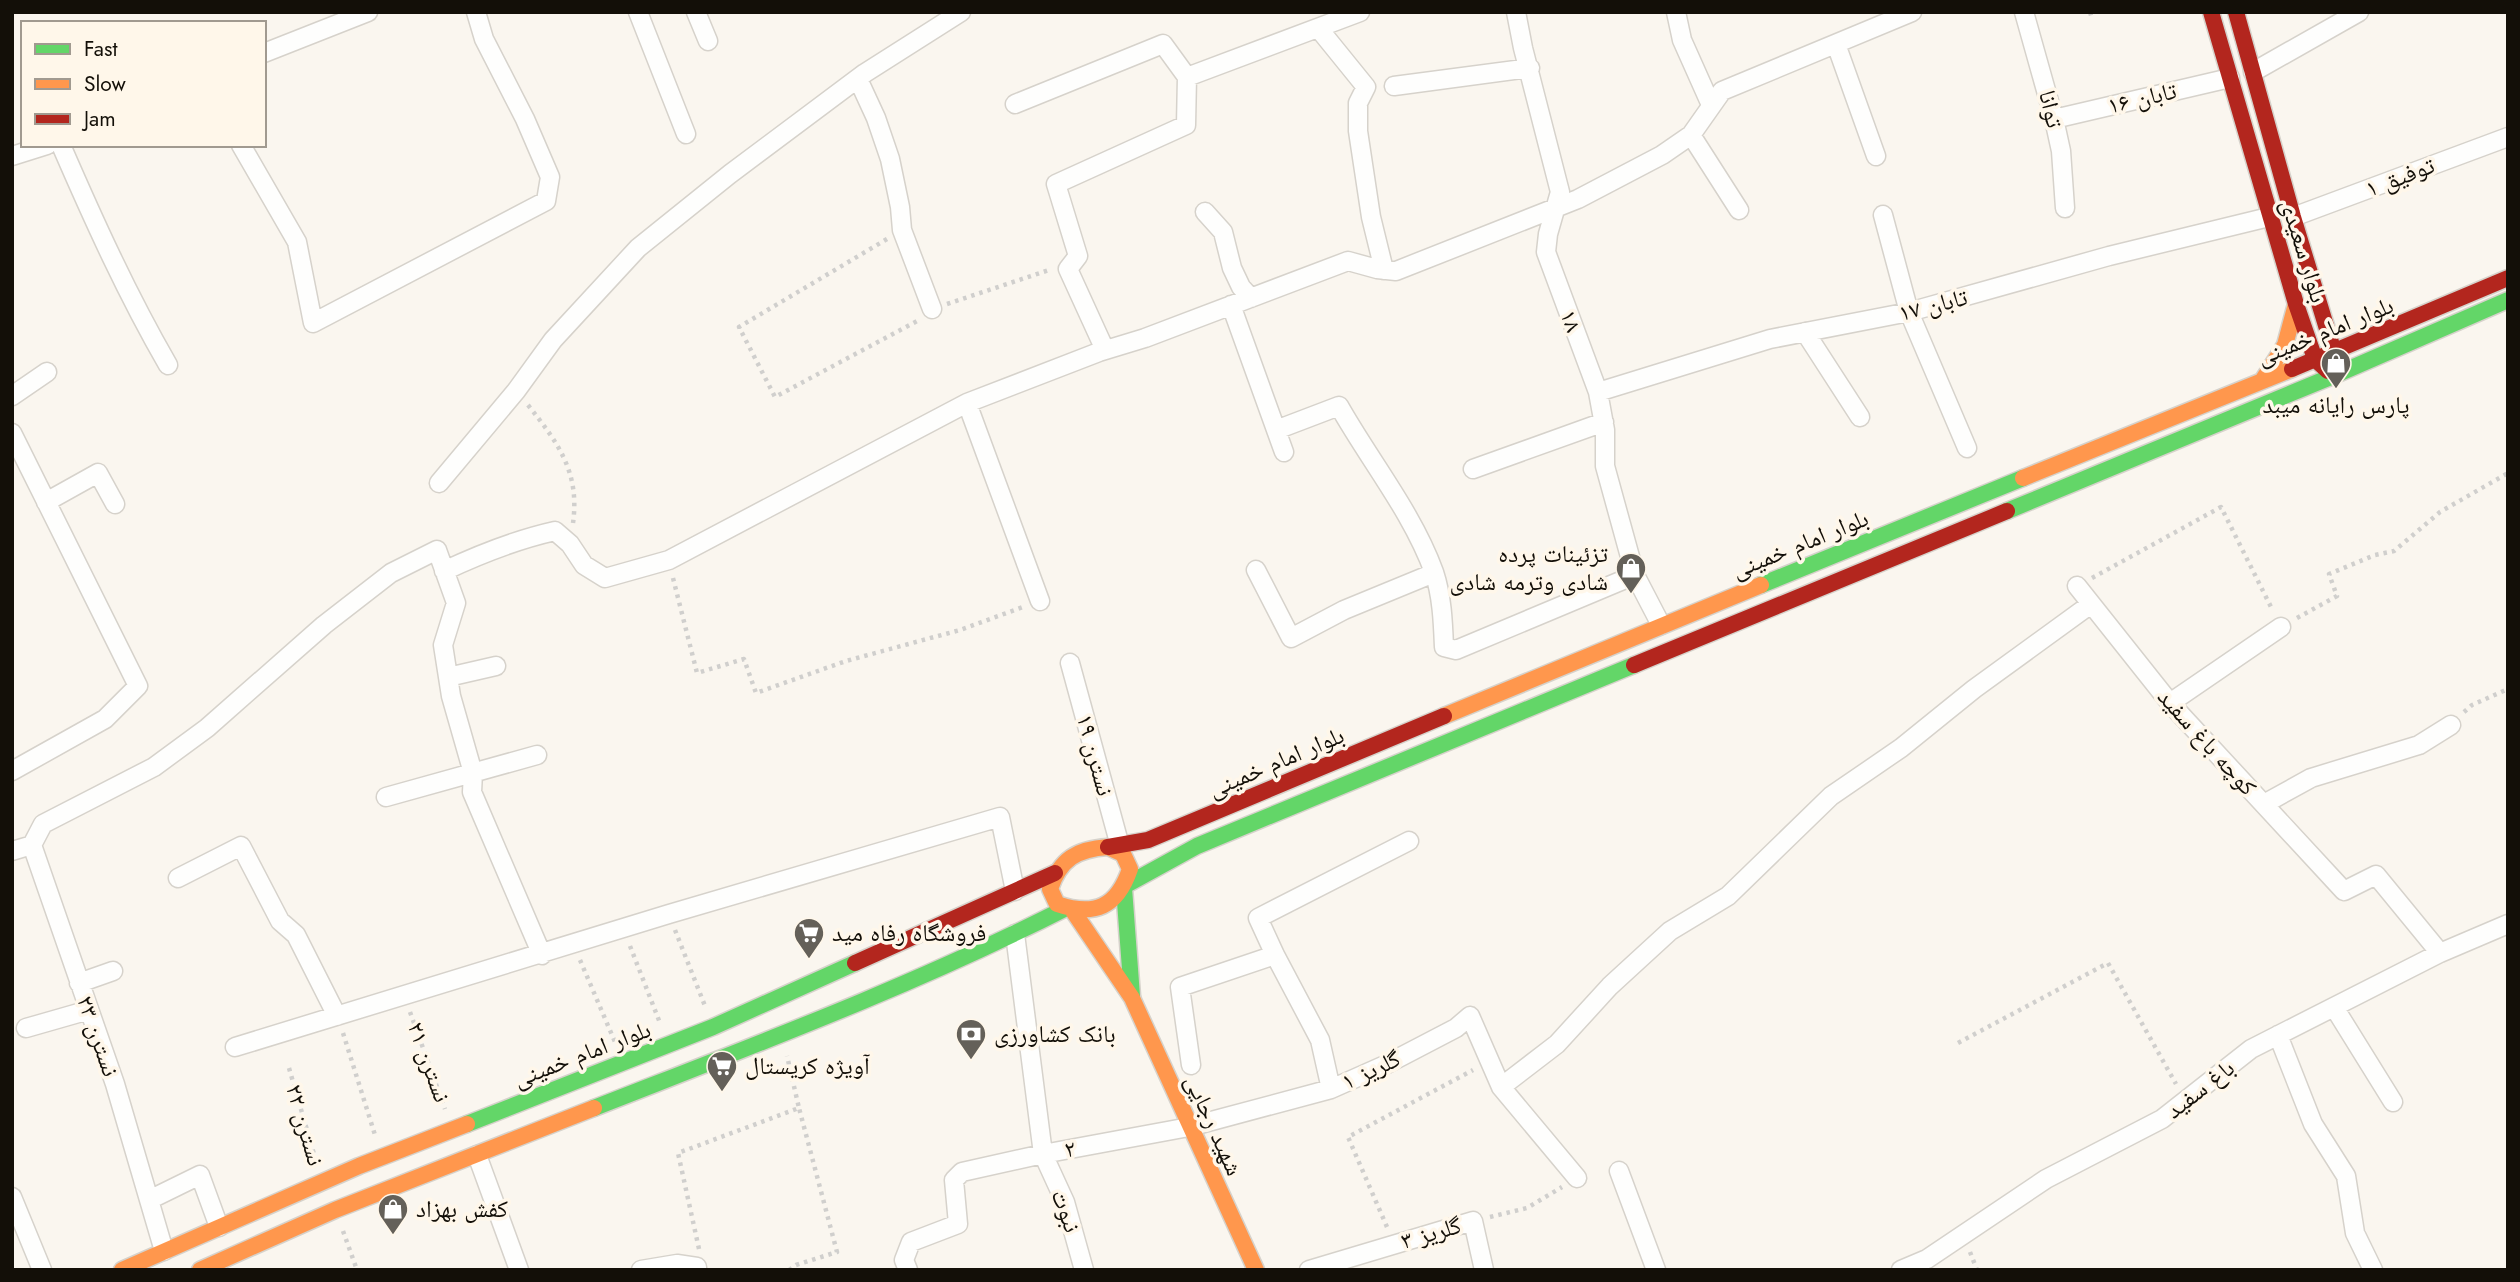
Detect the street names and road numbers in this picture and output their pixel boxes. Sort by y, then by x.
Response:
street label: تابان ۱۶ [2104,73,2180,122]
street label: توانا [2030,86,2073,131]
street label: توفیق ۱ [2360,147,2440,206]
street label: بلوار سعیدی [2272,195,2337,307]
street label: تابان ۱۷ [1895,279,1971,330]
street label: بلوار امام خمینی [2251,287,2399,374]
street label: ۱۸ [1551,305,1592,337]
street label: بلوار امام خمینی [1726,500,1874,587]
street label: کوچه باغ سفید [2150,680,2265,803]
street label: نسترن ۱۹ [1068,710,1123,800]
street label: بلوار امام خمینی [1202,717,1349,806]
street label: نسترن ۲۳ [68,991,129,1081]
street label: بلوار امام خمینی [508,1011,656,1096]
street label: نسترن ۲۱ [399,1017,460,1107]
street label: گلریز ۱ [1336,1041,1406,1098]
street label: باغ سفید [2158,1050,2242,1127]
street label: شهید رجایی [1177,1069,1252,1181]
street label: نسترن ۲۲ [277,1080,334,1170]
street label: ۲ [1062,1130,1078,1167]
street label: نبوت [1043,1184,1090,1237]
street label: گلریز ۳ [1397,1207,1465,1258]

